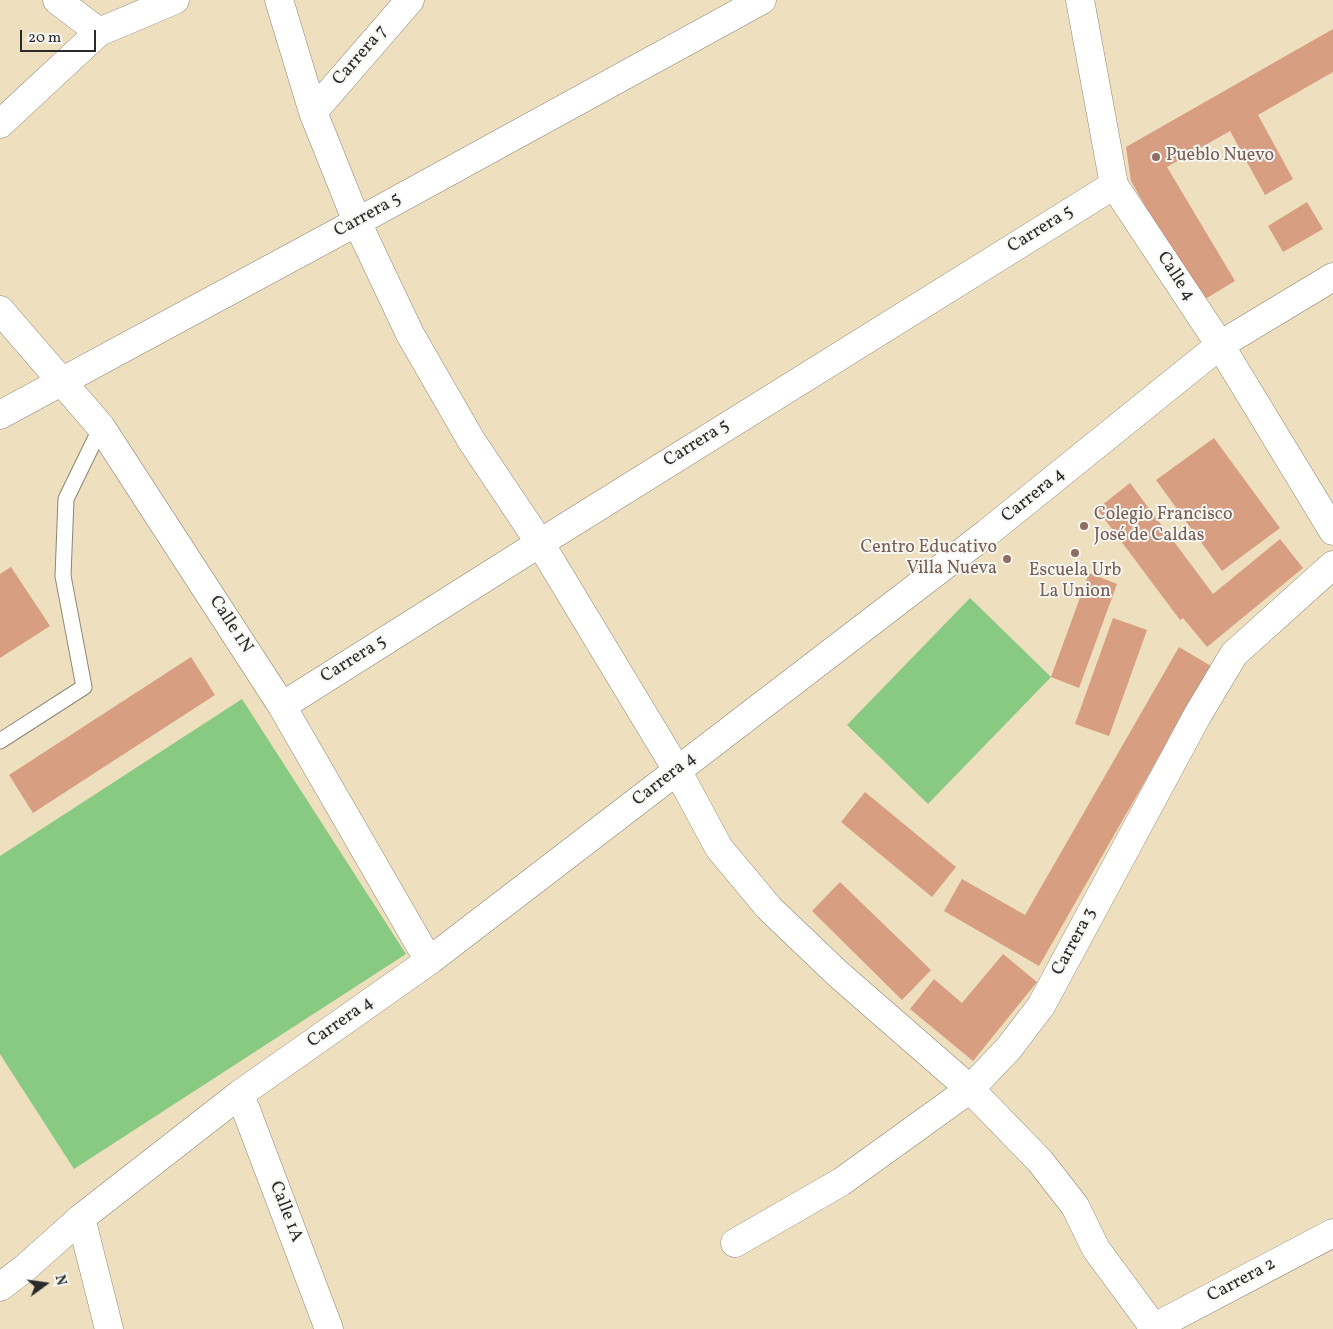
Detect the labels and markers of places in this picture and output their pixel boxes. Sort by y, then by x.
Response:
place label: Pueblo Nuevo [1166,146,1274,168]
marker: Pueblo Nuevo [1150,151,1162,163]
place label: Colegio Francisco José de Caldas [1094,505,1232,548]
marker: Colegio Francisco José de Caldas [1078,520,1090,532]
place label: Centro Educativo Villa Nueva [860,538,997,580]
marker: Escuela Urb La Union [1069,547,1081,559]
marker: Centro Educativo Villa Nueva [1001,553,1013,565]
place label: Escuela Urb La Union [1029,561,1121,604]

